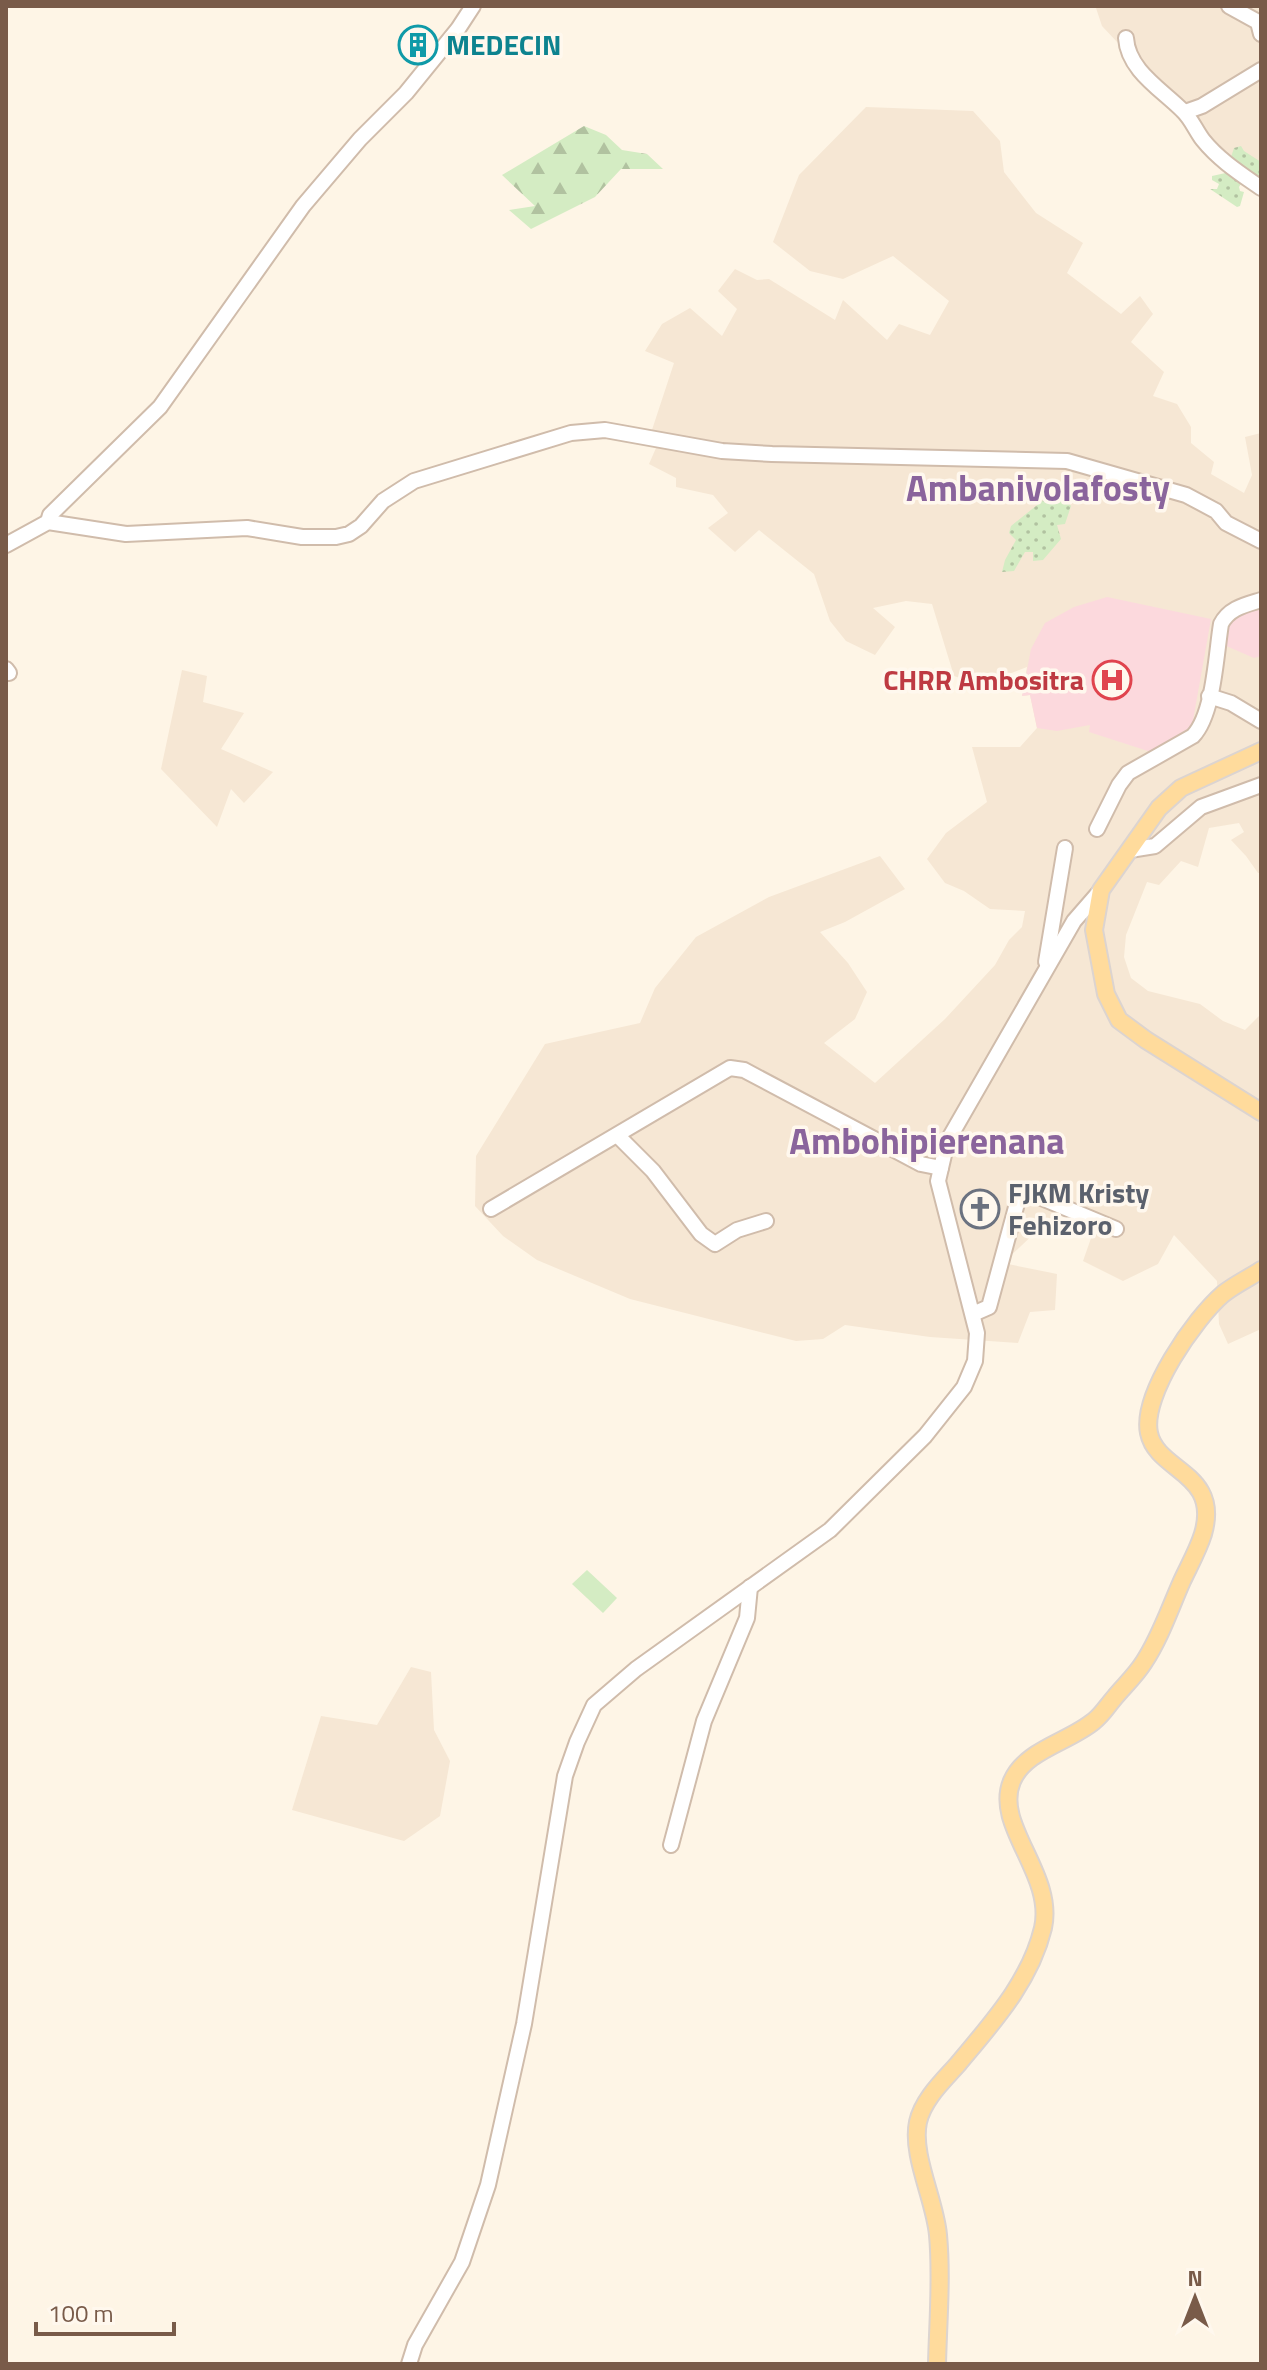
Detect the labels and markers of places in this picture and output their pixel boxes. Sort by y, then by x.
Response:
place label: MEDECIN [446,23,561,66]
building icon: MEDECIN [397,24,439,66]
place label: CHRR Ambositra [883,658,1084,701]
hospital icon: CHRR Ambositra [1091,659,1133,701]
place label: FJKM Kristy Fehizoro [1008,1171,1149,1246]
church icon: FJKM Kristy Fehizoro [959,1188,1001,1230]

